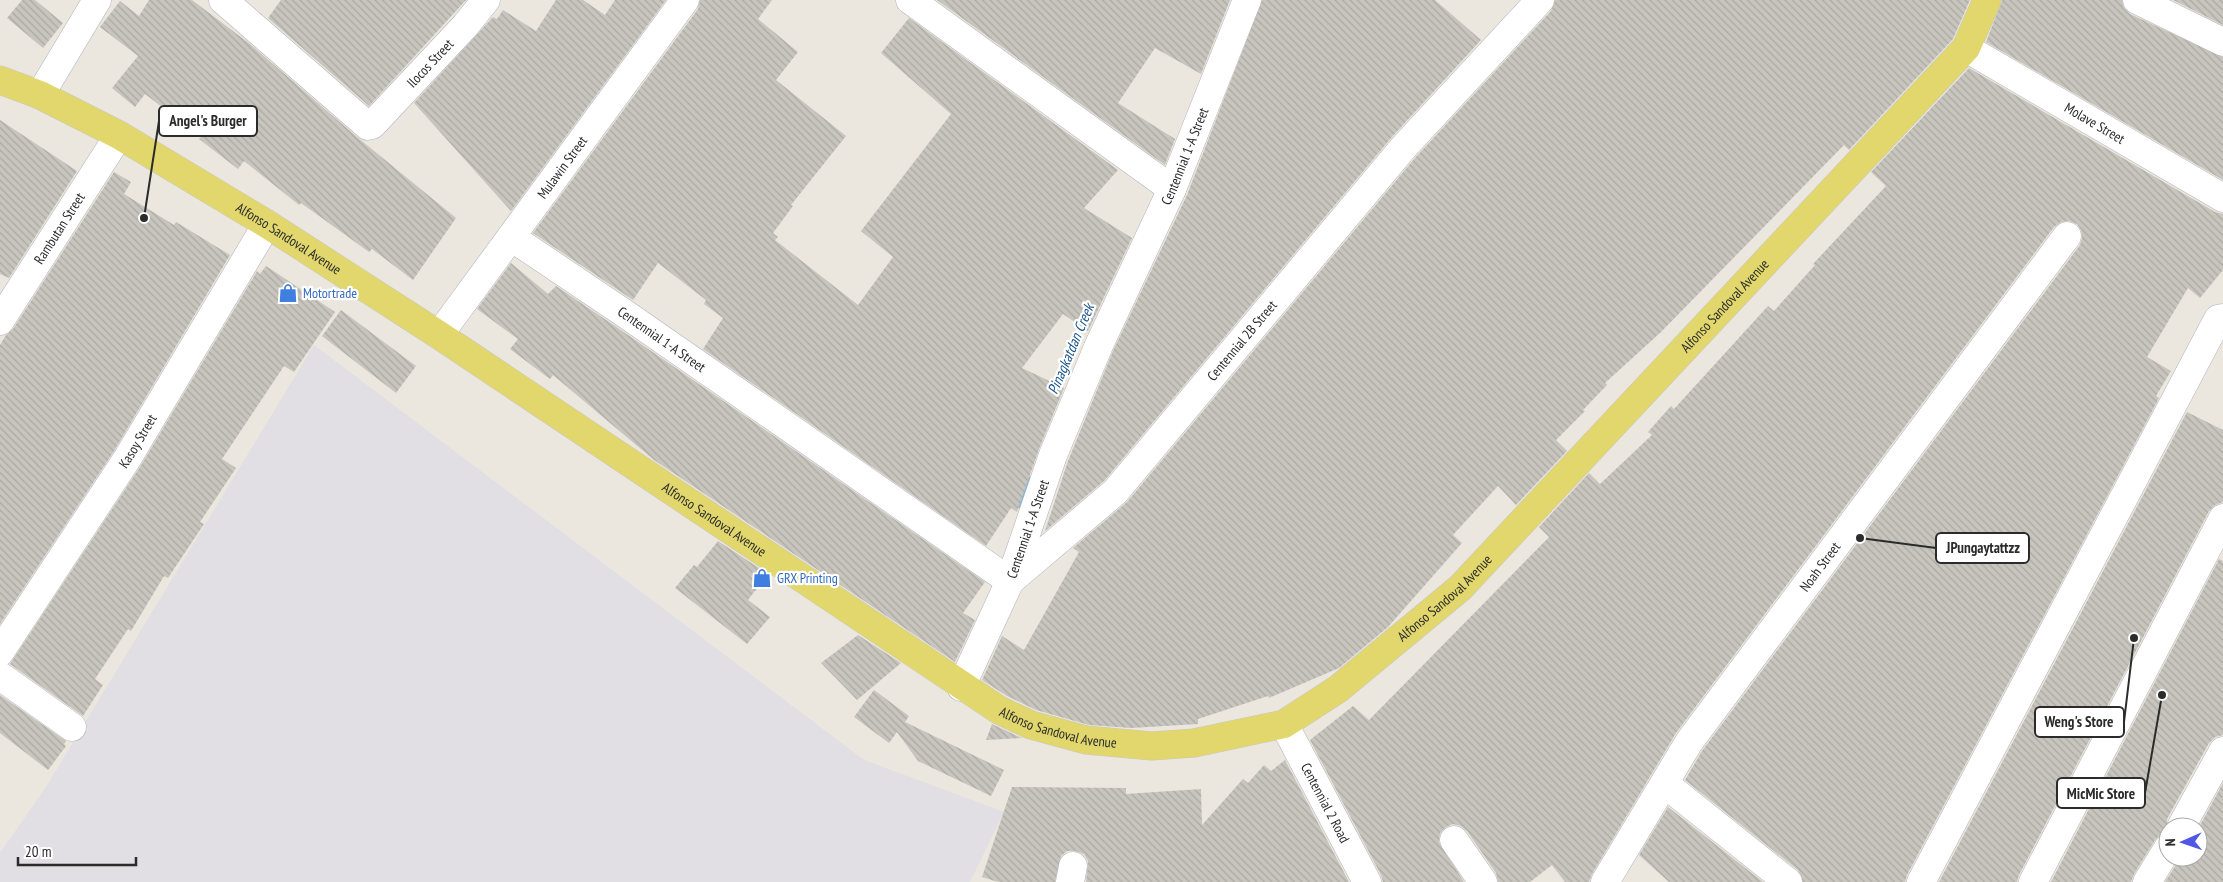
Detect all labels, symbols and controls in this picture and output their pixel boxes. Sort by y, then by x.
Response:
street label: Ilocos Street [403,35,457,91]
street label: Molave Street [2061,98,2128,148]
street label: Centennial 1-A Street [1157,105,1212,208]
callout: Angel's Burger [159,106,257,136]
text: Angel's Burger [168,111,247,130]
street label: Mulawin Street [533,132,591,202]
street label: Rambutan Street [30,189,89,267]
street label: Alfonso Sandoval Avenue [233,198,345,279]
street label: Alfonso Sandoval Avenue [1676,255,1773,356]
shop icon: Motortrade [277,282,299,304]
place label: Motortrade [303,284,357,302]
street label: Centennial 2B Street [1203,296,1281,384]
water label: Pinagkatdan Creek [1043,299,1099,397]
street label: Centennial 1-A Street [614,302,709,376]
street label: Kasoy Street [115,411,161,471]
street label: Centennial 1-A Street [1003,477,1053,581]
street label: Alfonso Sandoval Avenue [659,478,770,561]
callout: JPungaytattzz [1936,533,2029,563]
street label: Noah Street [1796,538,1844,595]
text: JPungaytattzz [1945,538,2020,557]
street label: Alfonso Sandoval Avenue [1394,551,1496,645]
shop icon: GRX Printing [751,567,773,589]
place label: GRX Printing [777,569,838,587]
street label: Alfonso Sandoval Avenue [997,703,1118,752]
callout: Weng's Store [2035,707,2124,737]
text: Weng's Store [2044,712,2113,731]
street label: Centennial 2 Road [1297,760,1354,846]
callout: MicMic Store [2057,778,2145,808]
text: MicMic Store [2067,784,2135,803]
north arrow [2158,817,2208,867]
scale bar [18,834,135,866]
text: N [2161,838,2179,847]
text: 20 m [25,842,51,861]

